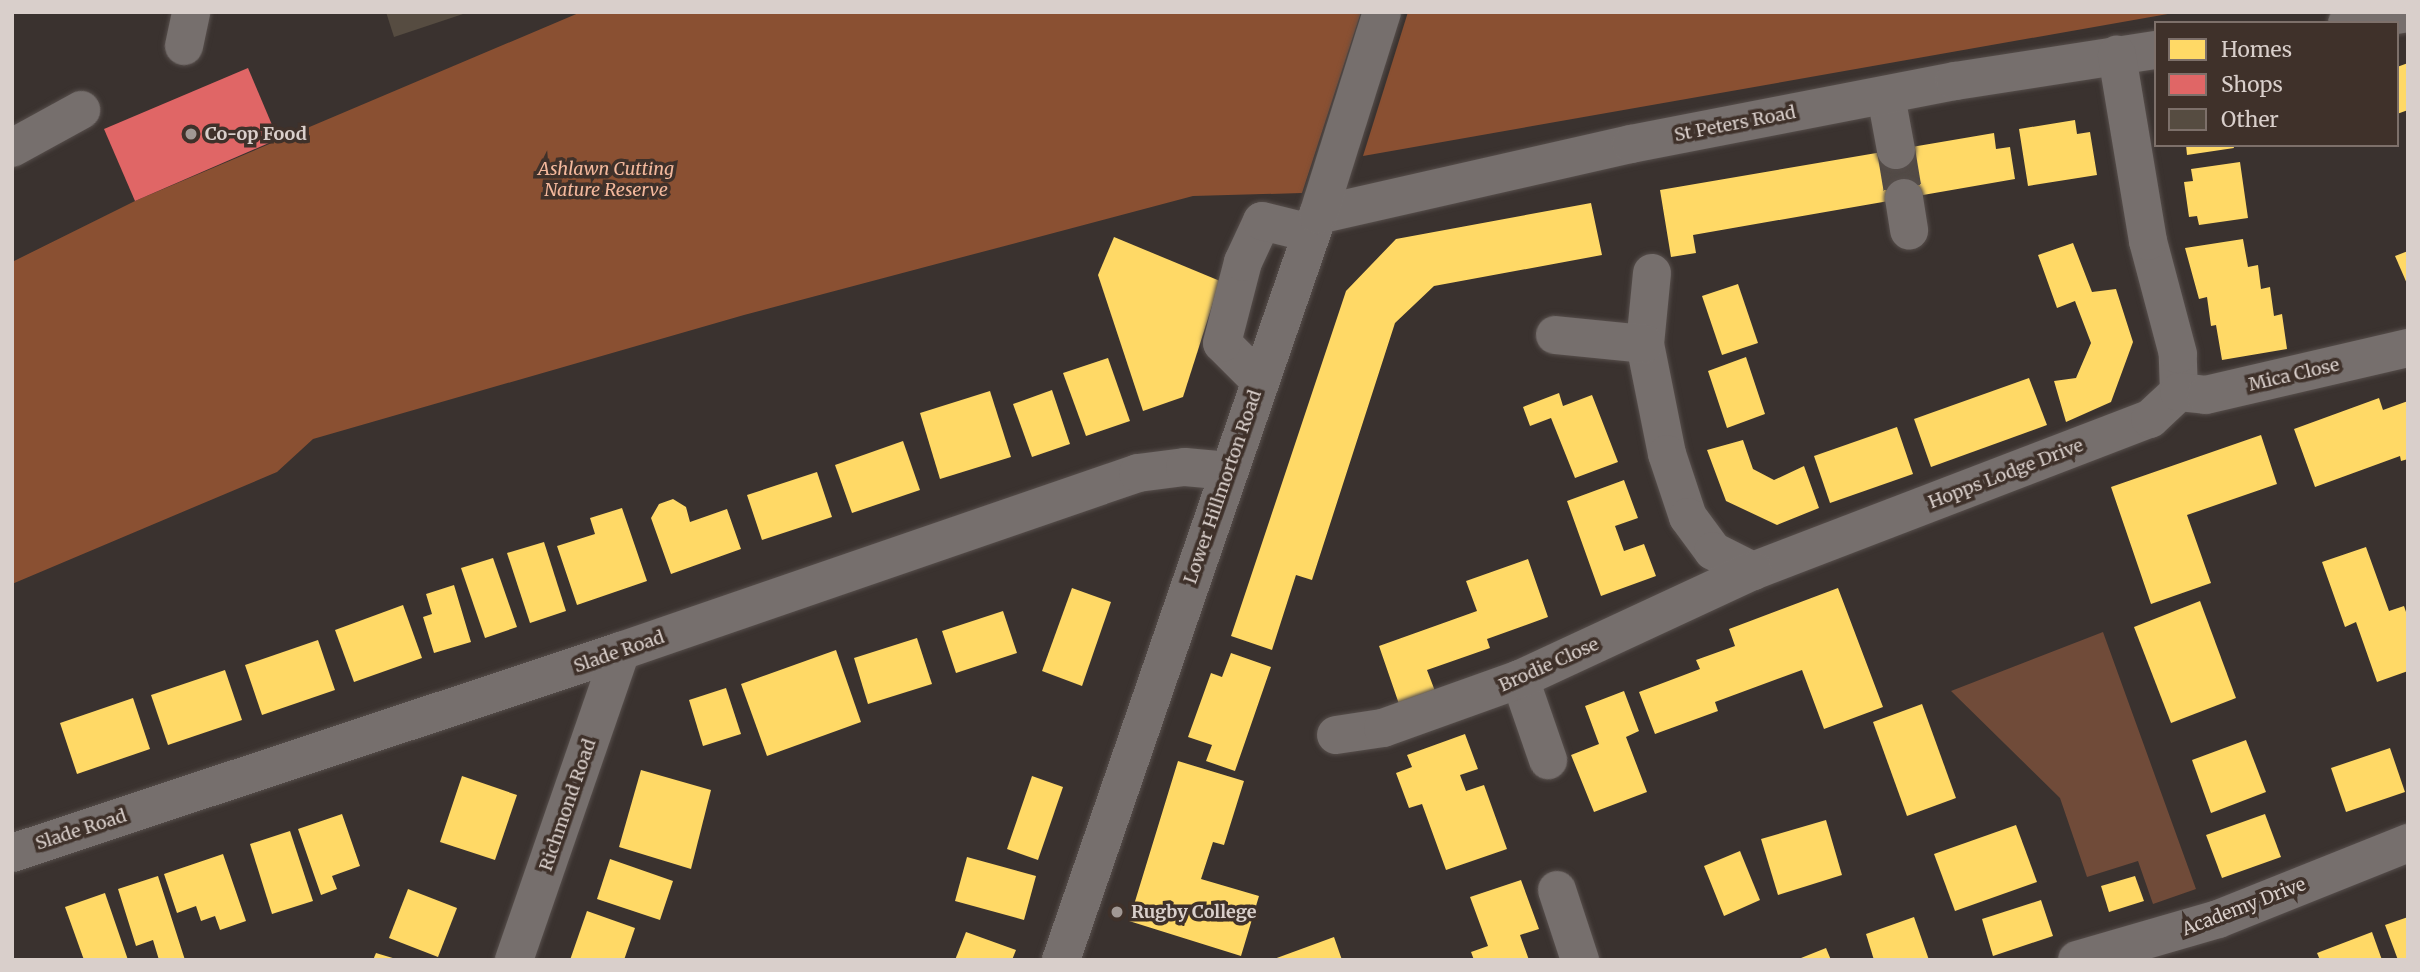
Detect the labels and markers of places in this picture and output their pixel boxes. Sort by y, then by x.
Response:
place label: Co-op Food [205,123,307,145]
marker: Co-op Food [183,126,199,142]
place label: Rugby College [1131,901,1257,923]
marker: Rugby College [1109,904,1125,920]

